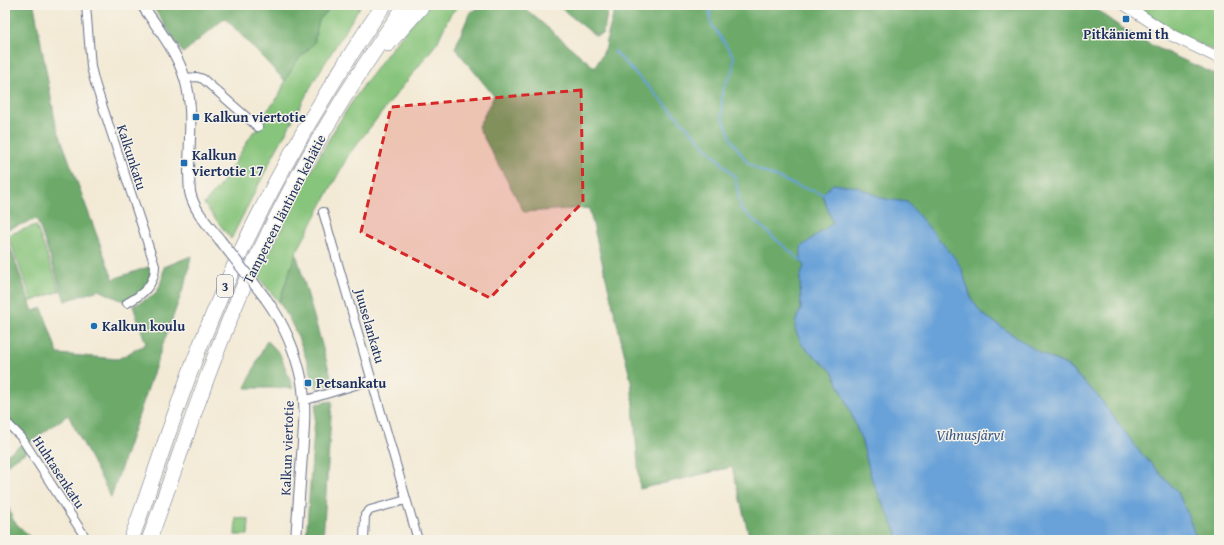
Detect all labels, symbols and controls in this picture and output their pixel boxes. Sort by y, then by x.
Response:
marker: Pitkäniemi th [1121,14,1131,24]
place label: Pitkäniemi th [1083,24,1169,44]
place label: Kalkun viertotie [204,107,306,127]
marker: Kalkun viertotie [191,112,201,122]
street label: Kalkunkatu [112,122,152,193]
street label: Tampereen läntinen kehätie [238,131,331,287]
place label: Kalkun viertotie 17 [192,145,264,181]
marker: Kalkun viertotie 17 [179,158,189,168]
road number: 3 [217,275,233,297]
street label: Juuselankatu [349,285,390,366]
place label: Kalkun koulu [102,316,185,336]
marker: Kalkun koulu [89,321,99,331]
place label: Petsankatu [316,373,386,393]
marker: Petsankatu [303,378,313,388]
street label: Kalkun viertotie [275,400,299,496]
water label: Vihnusjärvi [936,424,1004,445]
street label: Huhtasenkatu [28,432,90,512]

